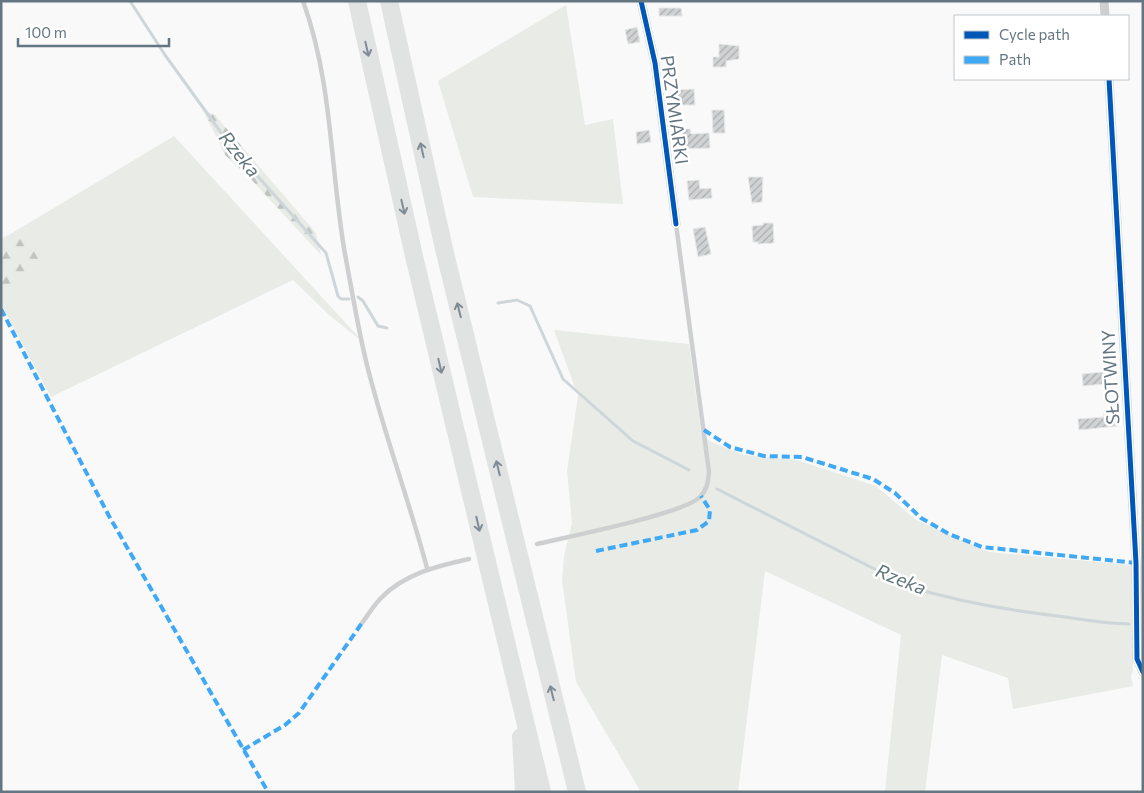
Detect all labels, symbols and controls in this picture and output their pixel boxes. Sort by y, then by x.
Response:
scale bar [18,15,169,47]
legend [954,15,1129,80]
text: 100 m [25,23,67,41]
text: Cycle path [999,25,1070,43]
one-way arrow [363,40,372,56]
text: Path [999,50,1031,68]
street label: PRZYMIARKI [656,54,694,166]
water label: Rzeka [215,126,266,181]
one-way arrow [417,143,426,159]
one-way arrow [399,199,408,215]
one-way arrow [454,302,463,318]
street label: SŁOTWINY [1097,329,1123,425]
one-way arrow [436,357,445,373]
one-way arrow [492,460,502,476]
one-way arrow [474,515,483,531]
water label: Rzeka [873,558,930,599]
one-way arrow [547,686,557,702]

